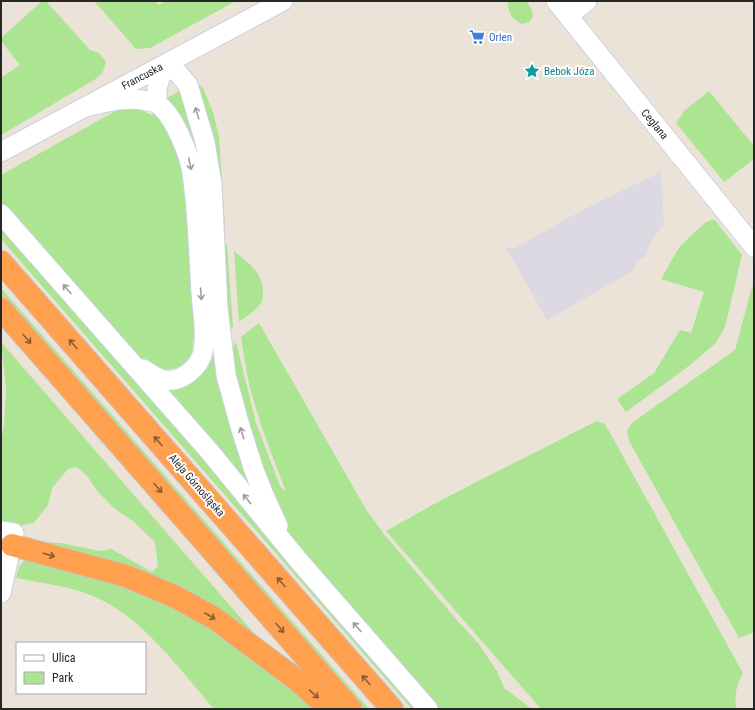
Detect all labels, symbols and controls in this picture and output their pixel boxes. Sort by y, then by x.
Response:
supermarket icon: Orlen [468,28,486,46]
place label: Orlen [489,31,512,44]
street label: Francuska [120,60,165,93]
place icon: Bebok Józa [523,62,541,80]
place label: Bebok Józa [544,65,594,78]
one-way arrow [193,107,200,120]
street label: Ceglana [638,107,671,142]
one-way arrow [187,157,195,170]
one-way arrow [63,284,72,295]
one-way arrow [198,287,205,300]
one-way arrow [22,333,31,344]
one-way arrow [68,338,77,349]
one-way arrow [238,428,246,440]
one-way arrow [154,436,163,447]
street label: Aleja Górnośląska [166,451,227,519]
one-way arrow [154,483,163,493]
one-way arrow [243,494,251,505]
one-way arrow [43,552,56,559]
one-way arrow [276,576,285,587]
one-way arrow [204,613,216,621]
one-way arrow [352,622,361,632]
one-way arrow [276,623,285,633]
legend [16,642,146,694]
text: Ulica [52,651,76,665]
text: Park [52,671,74,685]
one-way arrow [362,675,371,685]
one-way arrow [308,690,319,699]

